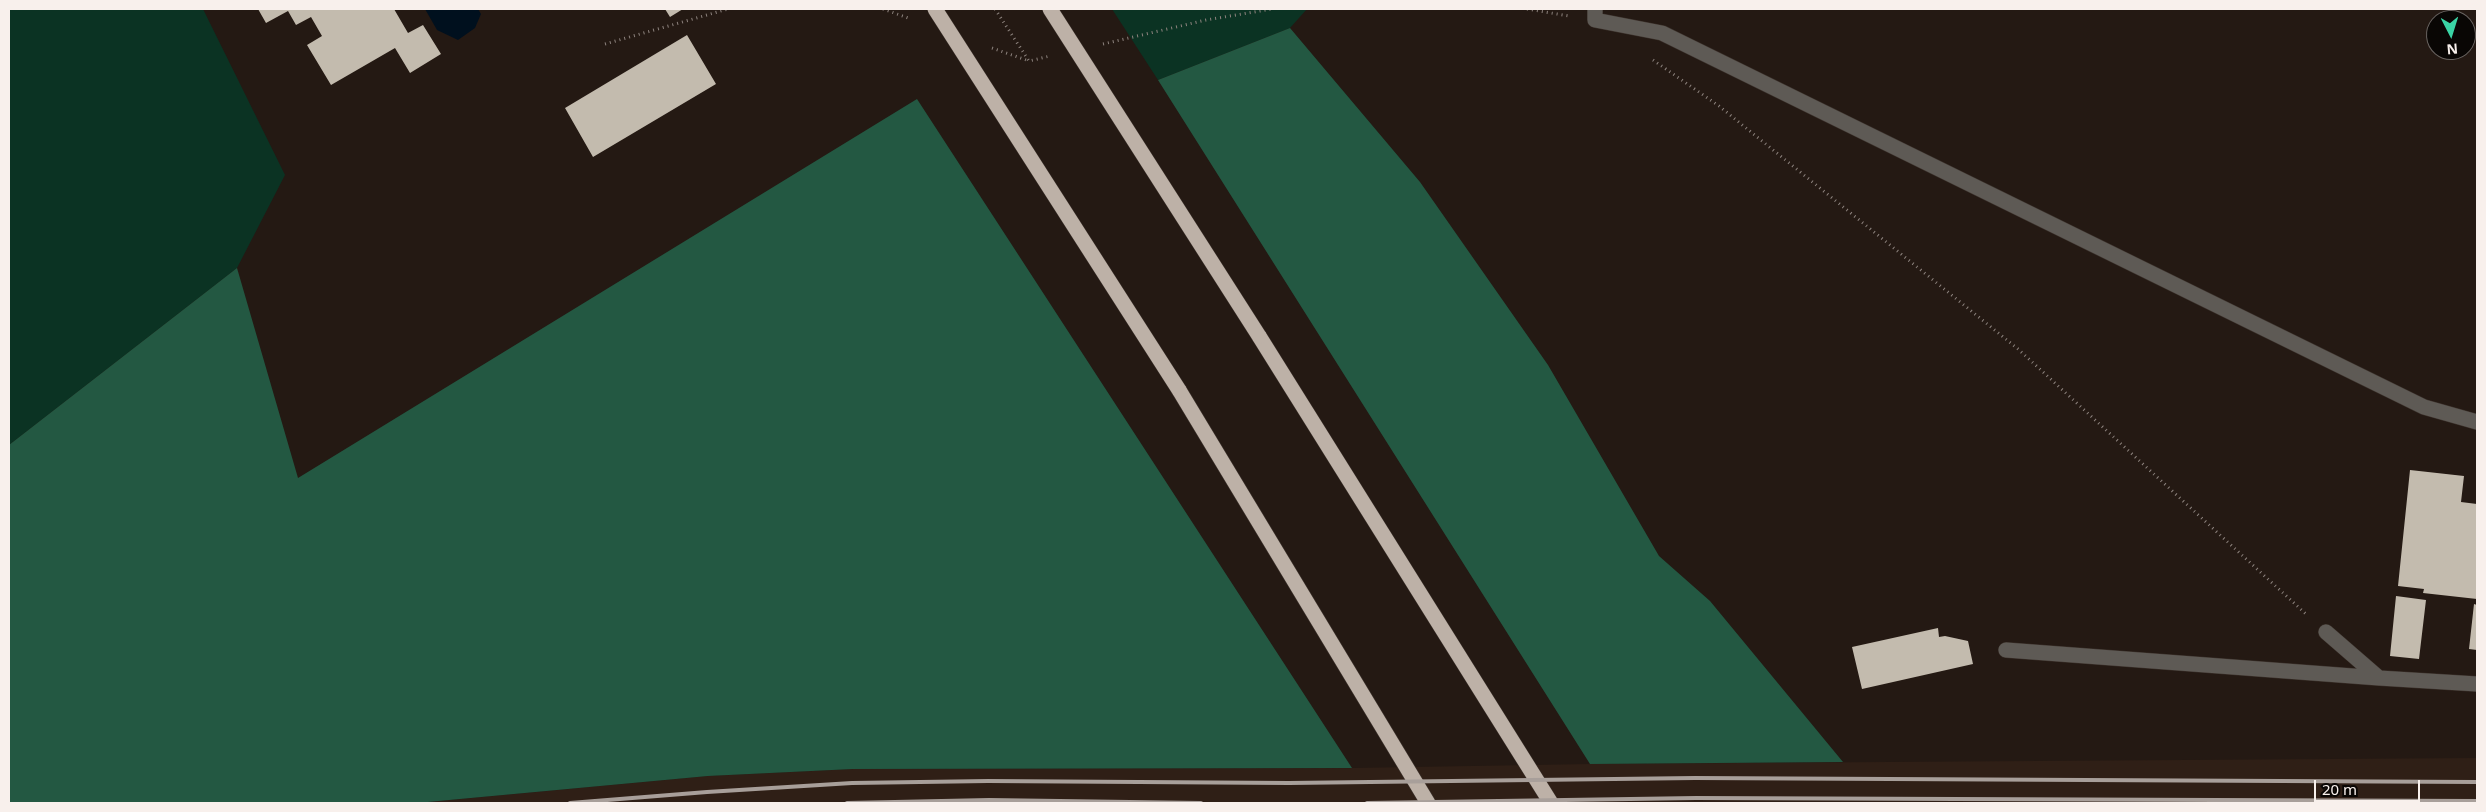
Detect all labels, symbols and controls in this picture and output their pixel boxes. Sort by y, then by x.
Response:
north arrow [2426,10,2476,60]
text: N [2446,39,2459,59]
scale bar [2316,770,2422,802]
text: 20 m [2322,779,2357,799]

